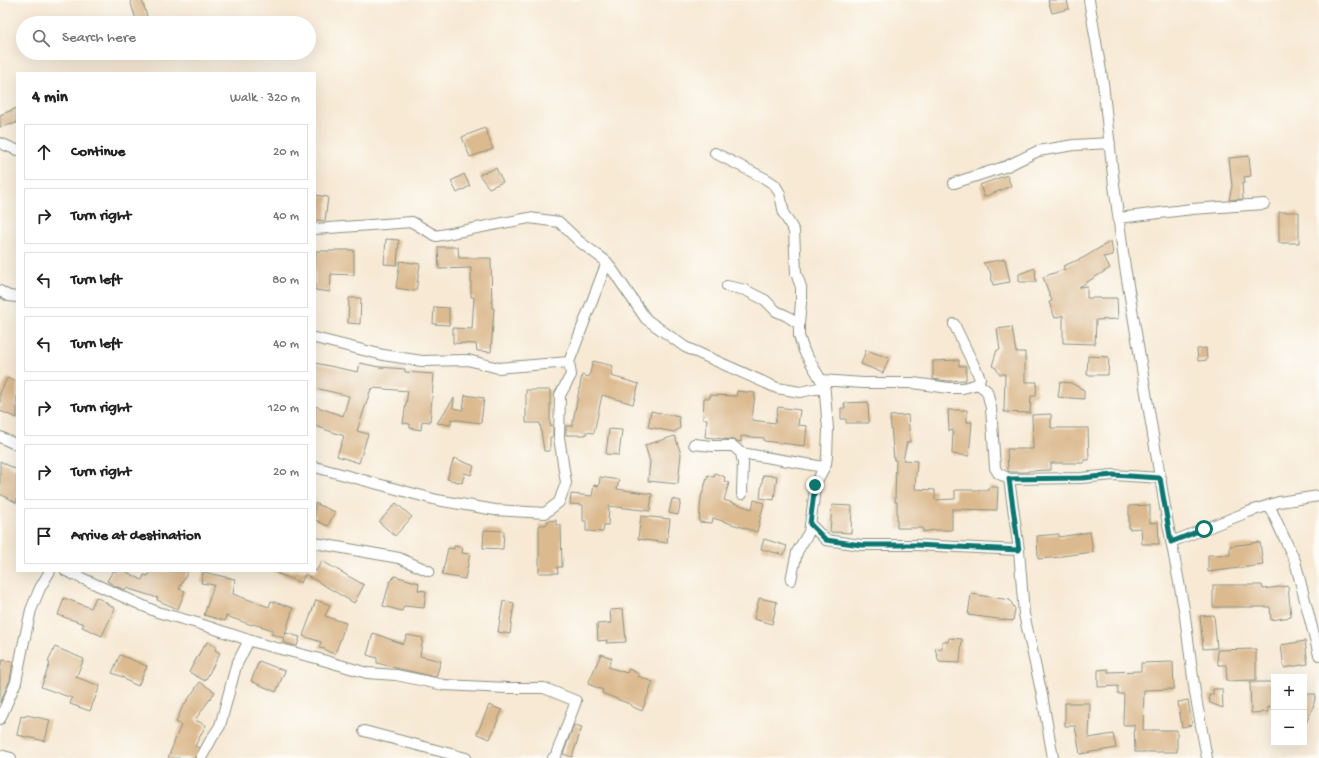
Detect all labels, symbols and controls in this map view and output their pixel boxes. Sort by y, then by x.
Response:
search box [16,16,316,60]
icon: search [30,27,52,49]
text: Search here [62,29,136,47]
text: 4 min [32,88,68,108]
text: Walk · 320 m [230,91,300,106]
icon: ahead [33,141,55,163]
text: Continue [71,143,125,161]
text: 20 m [273,145,299,160]
icon: right [33,205,55,227]
text: Turn right [71,207,131,225]
text: 40 m [273,209,299,224]
icon: left [33,269,55,291]
text: Turn left [71,271,122,289]
text: 80 m [272,273,299,288]
icon: left [33,333,55,355]
text: Turn left [71,335,122,353]
text: 40 m [273,337,299,352]
icon: right [33,397,55,419]
text: Turn right [71,399,131,417]
text: 120 m [268,401,299,416]
icon: right [33,461,55,483]
text: Turn right [71,463,131,481]
text: 20 m [273,465,299,480]
route end [806,476,824,494]
route start [1195,520,1213,538]
icon: arrive [33,525,55,547]
text: Arrive at destination [71,527,201,545]
map controls [1271,674,1307,746]
button: + [1271,674,1307,710]
button: − [1271,710,1307,746]

